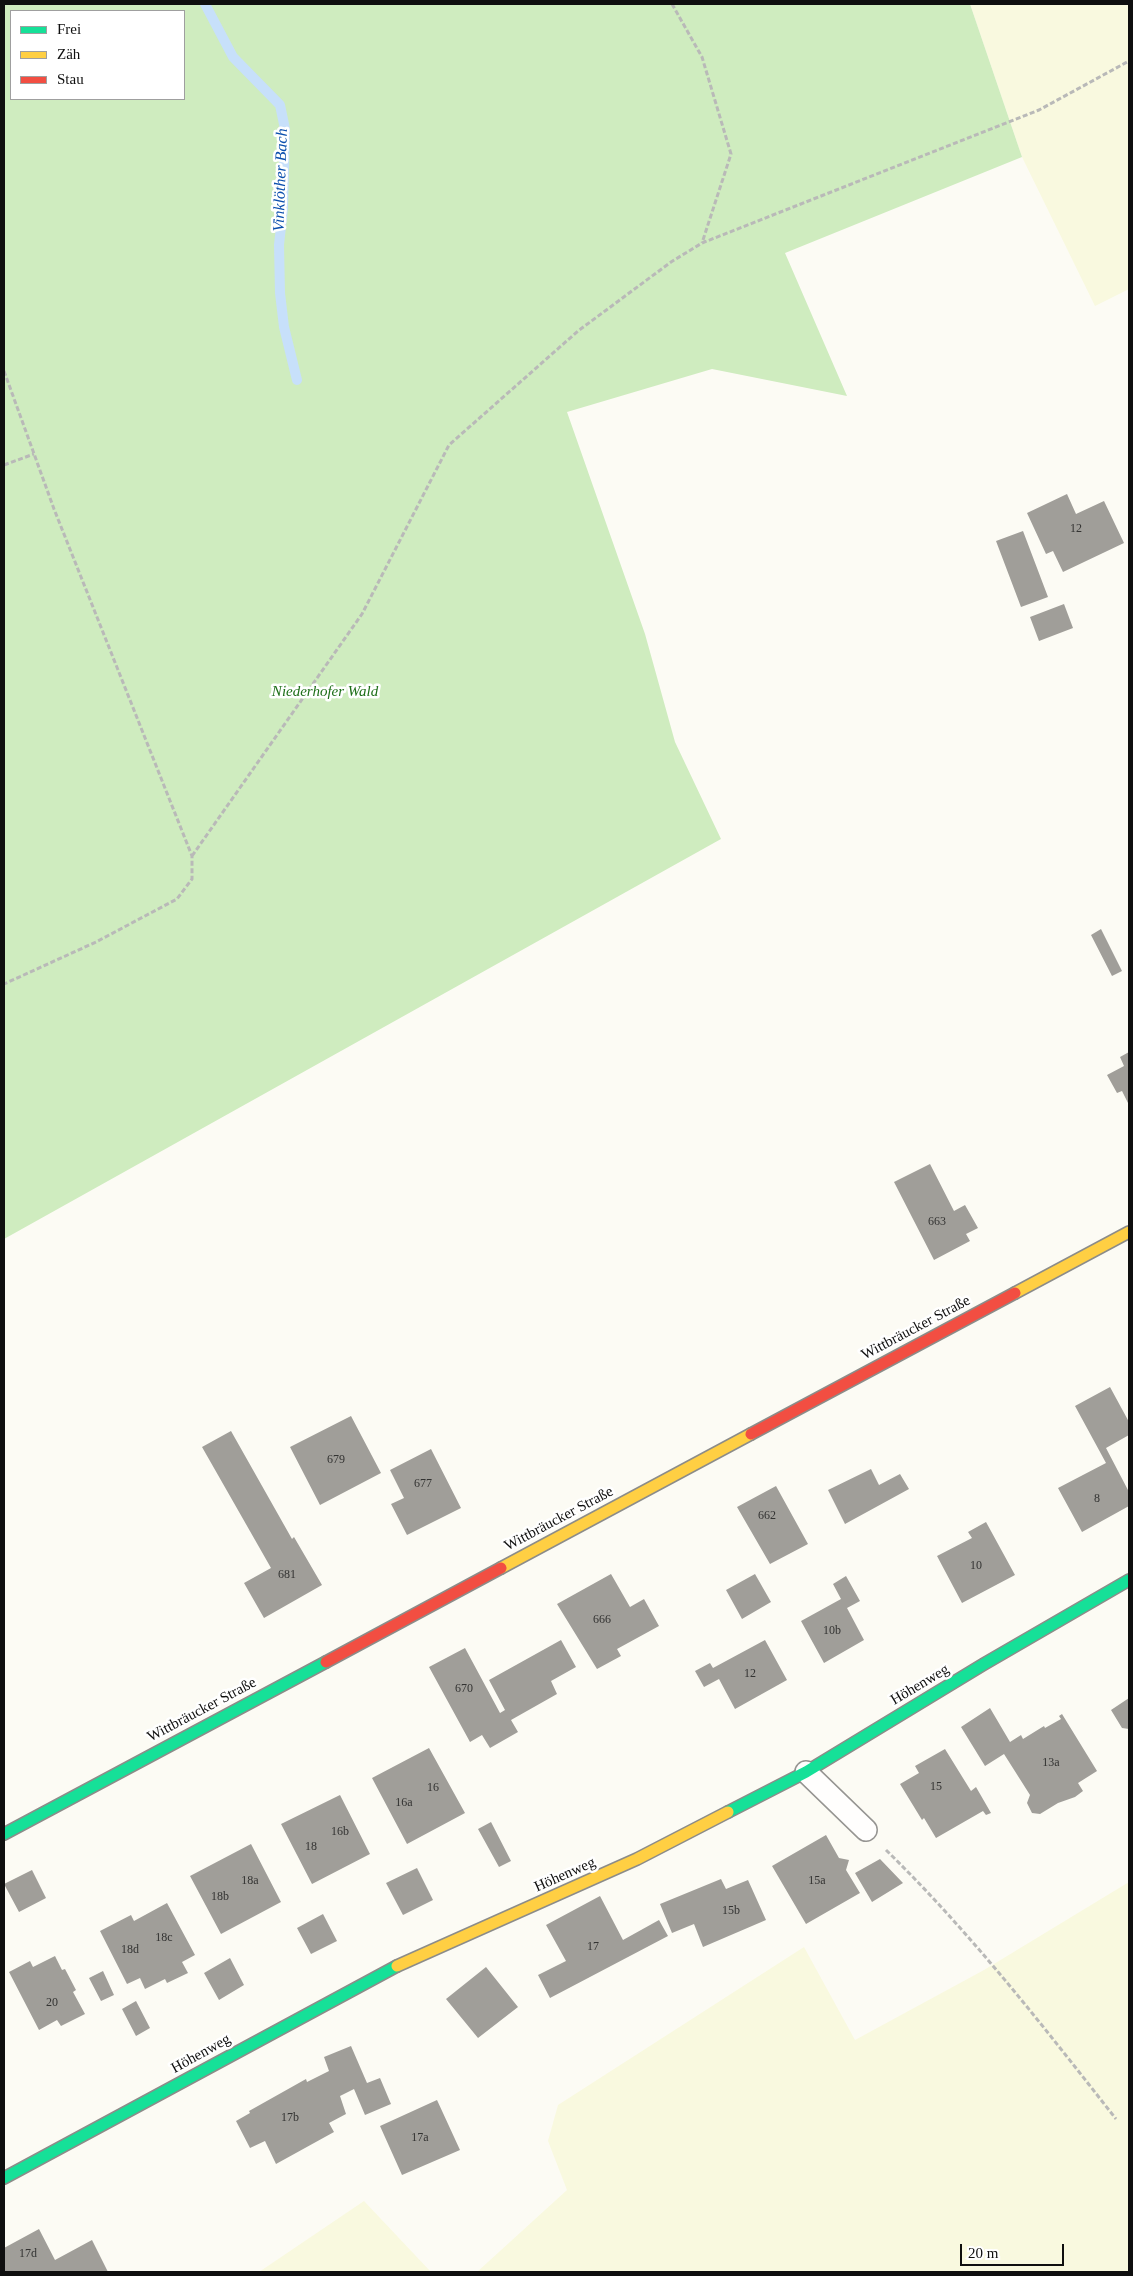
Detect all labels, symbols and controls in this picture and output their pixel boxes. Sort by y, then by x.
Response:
legend [10,10,185,100]
text: Frei [57,21,81,37]
text: Zäh [57,46,80,62]
text: Stau [57,71,84,87]
water label: Vinklöther Bach [270,128,292,232]
house number: 12 [1070,522,1082,536]
park label: Niederhofer Wald [272,683,378,701]
house number: 663 [928,1215,946,1229]
street label: Wittbräucker Straße [859,1292,973,1364]
house number: 679 [327,1453,345,1467]
house number: 677 [414,1477,432,1491]
street label: Wittbräucker Straße [502,1483,616,1555]
house number: 8 [1094,1492,1100,1506]
house number: 662 [758,1509,776,1523]
house number: 10 [970,1559,982,1573]
house number: 681 [278,1568,296,1582]
house number: 666 [593,1613,611,1627]
house number: 10b [823,1624,841,1638]
street label: Höhenweg [888,1661,952,1709]
house number: 12 [744,1667,756,1681]
street label: Wittbräucker Straße [145,1674,259,1746]
house number: 670 [455,1682,473,1696]
house number: 13a [1042,1756,1060,1770]
house number: 15 [930,1780,942,1794]
house number: 16 [427,1781,439,1795]
house number: 16a [395,1796,413,1810]
house number: 16b [331,1825,349,1839]
house number: 18 [305,1840,317,1854]
street label: Höhenweg [532,1854,598,1896]
house number: 18a [241,1874,259,1888]
house number: 15a [808,1874,826,1888]
house number: 18b [211,1890,229,1904]
house number: 15b [722,1904,740,1918]
house number: 18c [155,1931,173,1945]
house number: 17 [587,1940,599,1954]
house number: 18d [121,1943,139,1957]
house number: 20 [46,1996,58,2010]
street label: Höhenweg [168,2030,234,2078]
house number: 17b [281,2111,299,2125]
house number: 17a [411,2131,429,2145]
scale bar [963,2234,1067,2266]
text: 20 m [968,2245,998,2261]
house number: 17d [19,2247,37,2261]

